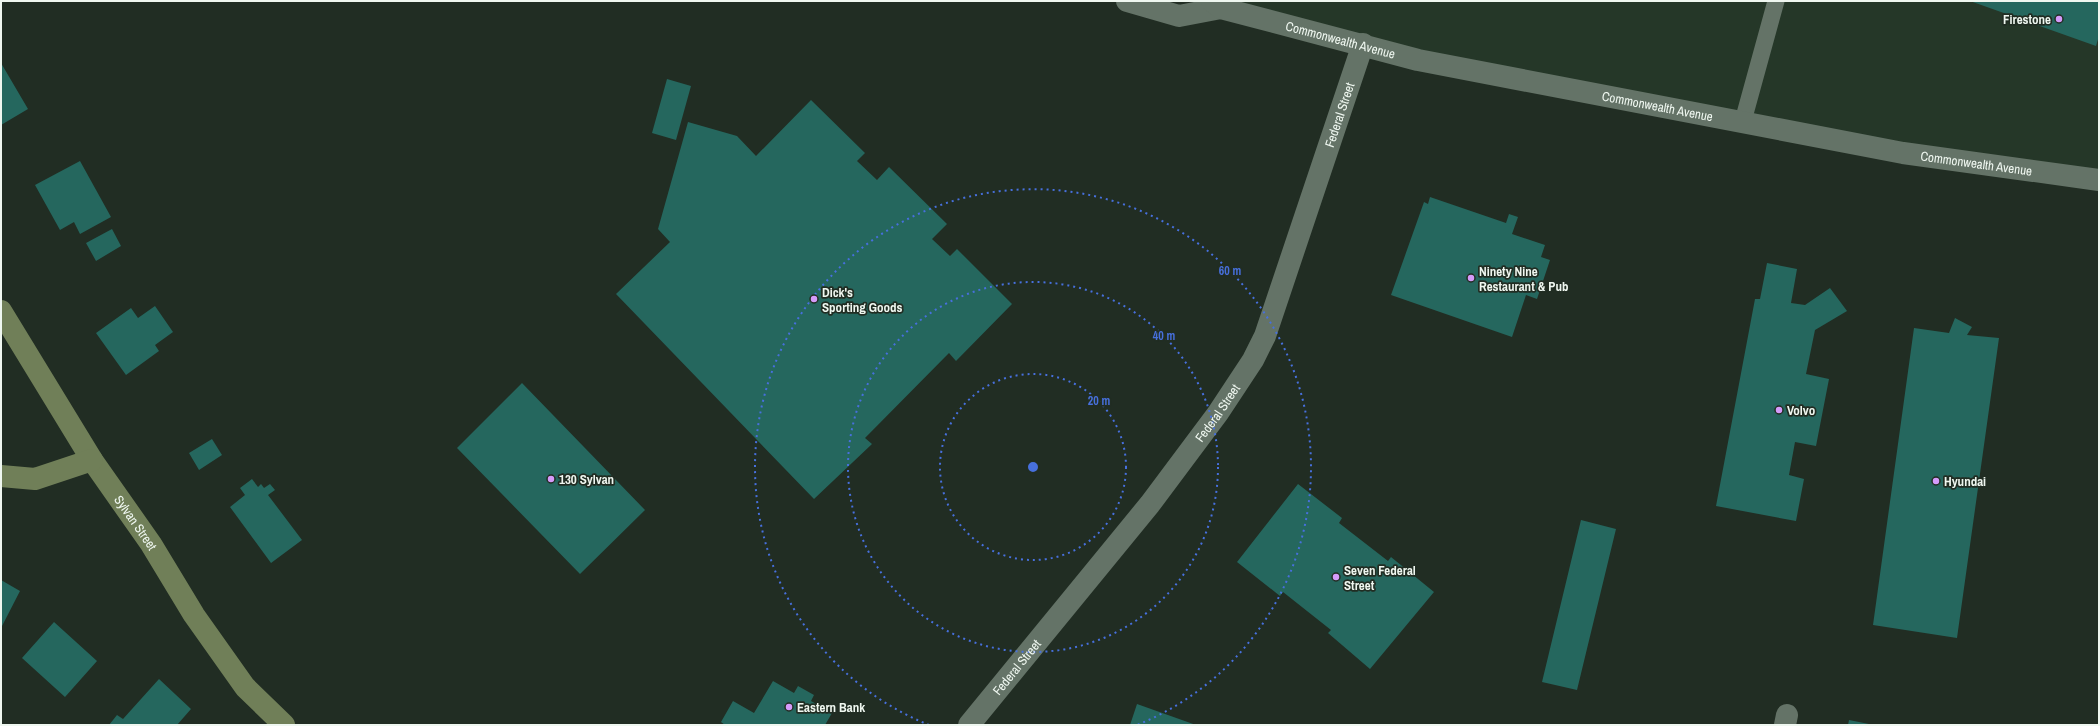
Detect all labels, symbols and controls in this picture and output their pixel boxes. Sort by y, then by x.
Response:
place label: Firestone [2003,11,2051,28]
marker: Firestone [2054,14,2064,24]
street label: Commonwealth Avenue [1284,17,1397,62]
street label: Federal Street [1321,80,1358,149]
street label: Commonwealth Avenue [1601,87,1714,125]
street label: Commonwealth Avenue [1919,147,2033,179]
text: 60 m [1219,263,1241,279]
place label: Ninety Nine Restaurant & Pub [1479,263,1568,295]
marker: Ninety Nine Restaurant & Pub [1466,273,1476,283]
place label: Dick's Sporting Goods [822,284,903,316]
marker: Dick's Sporting Goods [809,294,819,304]
text: 40 m [1153,328,1175,344]
street label: Federal Street [1191,380,1243,445]
text: 20 m [1088,393,1110,409]
place label: Volvo [1787,402,1815,419]
marker: Volvo [1774,405,1784,415]
centre of rings [1026,460,1040,474]
place label: 130 Sylvan [559,471,614,488]
place label: Hyundai [1944,473,1986,490]
marker: 130 Sylvan [546,474,556,484]
marker: Hyundai [1931,476,1941,486]
street label: Sylvan Street [111,492,161,553]
place label: Seven Federal Street [1344,562,1416,594]
marker: Seven Federal Street [1331,572,1341,582]
street label: Federal Street [989,636,1044,698]
place label: Eastern Bank [797,699,865,716]
marker: Eastern Bank [784,702,794,712]

